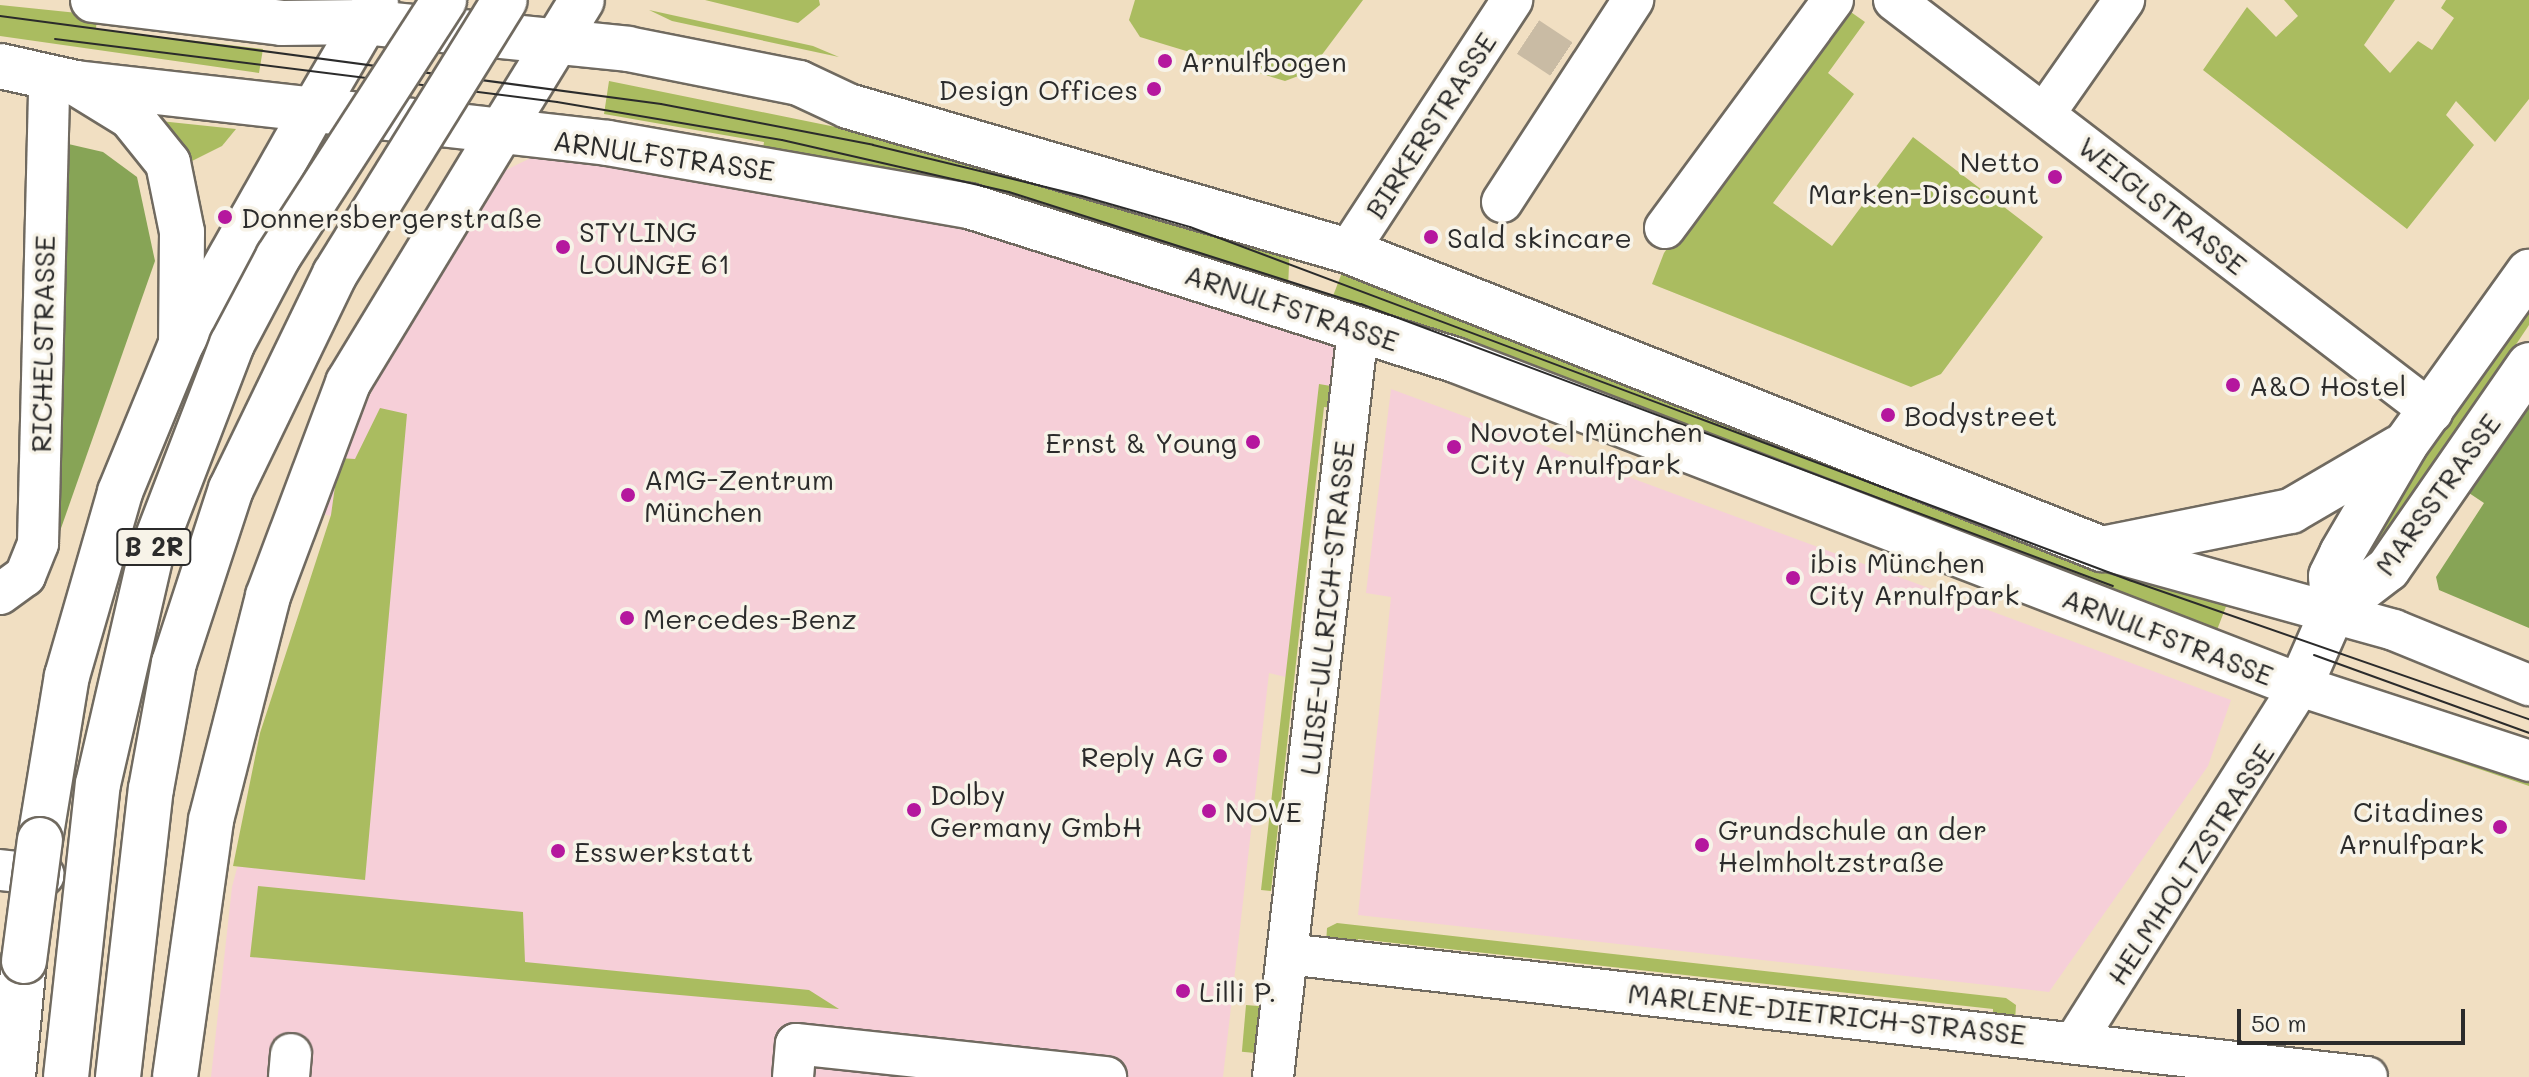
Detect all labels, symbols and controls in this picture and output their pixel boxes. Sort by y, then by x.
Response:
street label: BIRKERSTRASSE [1357,26,1503,224]
place label: Arnulfbogen [1181,44,1347,78]
marker: Arnulfbogen [1156,52,1174,70]
place label: Design Offices [939,72,1138,106]
marker: Design Offices [1145,80,1163,98]
street label: ARNULFSTRASSE [551,123,777,187]
street label: WEIGLSTRASSE [2072,129,2254,281]
place label: Netto Marken-Discount [1808,144,2039,210]
marker: Netto Marken-Discount [2046,168,2064,186]
place label: Donnersbergerstraße [241,200,542,234]
marker: Donnersbergerstraße [216,208,234,226]
place label: STYLING LOUNGE 61 [579,214,730,280]
place label: Sald skincare [1447,220,1632,254]
marker: Sald skincare [1422,228,1440,246]
street label: RICHELSTRASSE [23,235,61,453]
marker: STYLING LOUNGE 61 [554,238,572,256]
street label: ARNULFSTRASSE [1181,257,1403,357]
place label: A&O Hostel [2249,368,2407,402]
marker: A&O Hostel [2224,376,2242,394]
place label: Bodystreet [1904,398,2057,432]
marker: Bodystreet [1879,406,1897,424]
street label: MARSSTRASSE [2367,407,2507,581]
place label: Novotel München City Arnulfpark [1470,414,1703,480]
place label: Ernst & Young [1045,425,1237,459]
marker: Ernst & Young [1244,433,1262,451]
marker: Novotel München City Arnulfpark [1445,438,1463,456]
street label: LUISE-ULLRICH-STRASSE [1292,439,1360,777]
place label: AMG-Zentrum München [644,462,834,528]
marker: AMG-Zentrum München [619,486,637,504]
road number: B 2R [116,525,192,569]
place label: ibis München City Arnulfpark [1809,545,2019,611]
marker: ibis München City Arnulfpark [1784,569,1802,587]
street label: ARNULFSTRASSE [2058,580,2278,692]
place label: Mercedes-Benz [643,601,857,635]
marker: Mercedes-Benz [618,609,636,627]
street label: HELMHOLTZSTRASSE [2099,737,2281,991]
place label: Reply AG [1081,739,1204,773]
marker: Reply AG [1211,747,1229,765]
place label: Dolby Germany GmbH [930,777,1142,843]
place label: NOVE [1225,794,1302,828]
place label: Citadines Arnulfpark [2338,794,2484,860]
marker: Dolby Germany GmbH [905,801,923,819]
marker: NOVE [1200,802,1218,820]
place label: Grundschule an der Helmholtzstraße [1718,812,1987,878]
marker: Citadines Arnulfpark [2491,818,2509,836]
place label: Esswerkstatt [574,834,753,868]
marker: Grundschule an der Helmholtzstraße [1693,836,1711,854]
marker: Esswerkstatt [549,842,567,860]
place label: Lilli P. [1199,974,1276,1008]
street label: MARLENE-DIETRICH-STRASSE [1626,975,2028,1051]
marker: Lilli P. [1174,982,1192,1000]
scale bar [2241,993,2469,1043]
text: 50 m [2251,1007,2307,1038]

